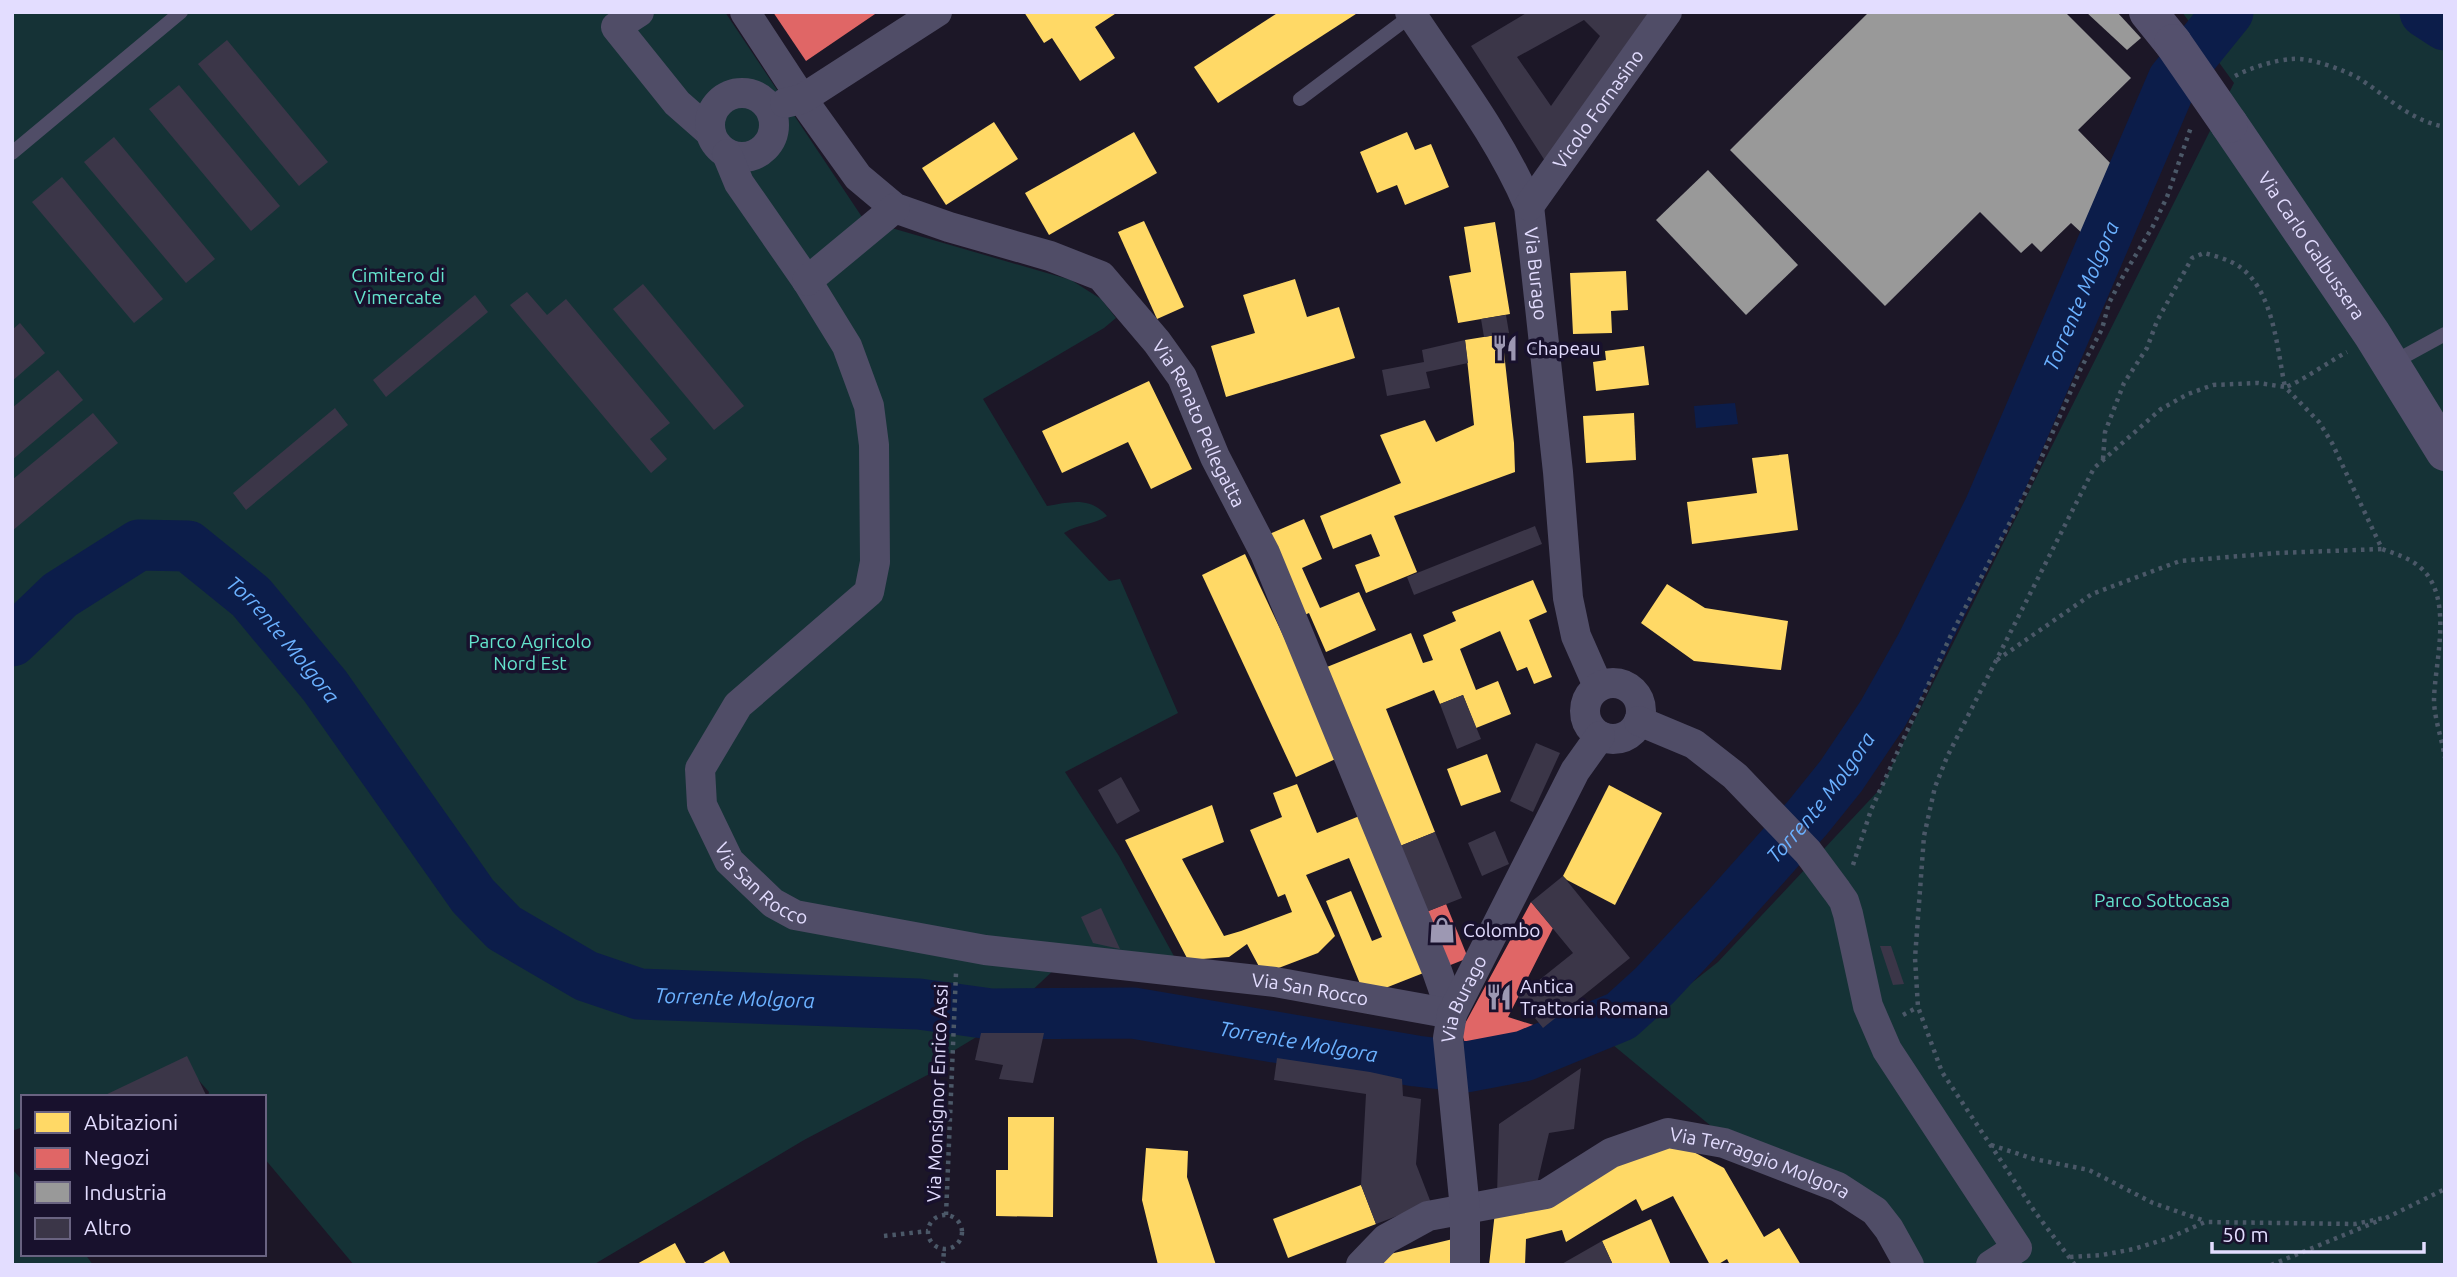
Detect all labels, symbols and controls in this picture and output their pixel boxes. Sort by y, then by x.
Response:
street label: Vicolo Fornasino [1548,45,1648,173]
street label: Via Carlo Galbussera [2254,167,2370,324]
water label: Torrente Molgora [2038,217,2123,374]
street label: Via Burago [1520,226,1552,321]
park label: Cimitero di Vimercate [351,264,445,308]
restaurant icon: Chapeau [1490,333,1520,363]
street label: Via Renato Pellegatta [1148,335,1250,511]
place label: Chapeau [1526,337,1600,359]
water label: Torrente Molgora [222,571,345,707]
park label: Parco Agricolo Nord Est [468,630,592,674]
water label: Torrente Molgora [1761,727,1879,867]
street label: Via San Rocco [711,839,809,928]
park label: Parco Sottocasa [2094,889,2230,911]
shop icon: Colombo [1427,915,1457,945]
place label: Colombo [1463,919,1540,941]
street label: Via Burago [1436,951,1491,1044]
street label: Via San Rocco [1251,969,1370,1010]
place label: Antica Trattoria Romana [1520,975,1669,1019]
restaurant icon: Antica Trattoria Romana [1484,982,1514,1012]
water label: Torrente Molgora [654,983,815,1012]
street label: Via Monsignor Enrico Assi [922,983,952,1203]
water label: Torrente Molgora [1218,1016,1380,1066]
legend [21,1095,266,1256]
text: Abitazioni [84,1110,178,1134]
street label: Via Terraggio Molgora [1668,1123,1854,1203]
text: Negozi [84,1145,150,1169]
text: Industria [84,1180,167,1204]
scale bar [2212,1210,2424,1254]
text: Altro [84,1215,132,1239]
text: 50 m [2222,1222,2269,1246]

